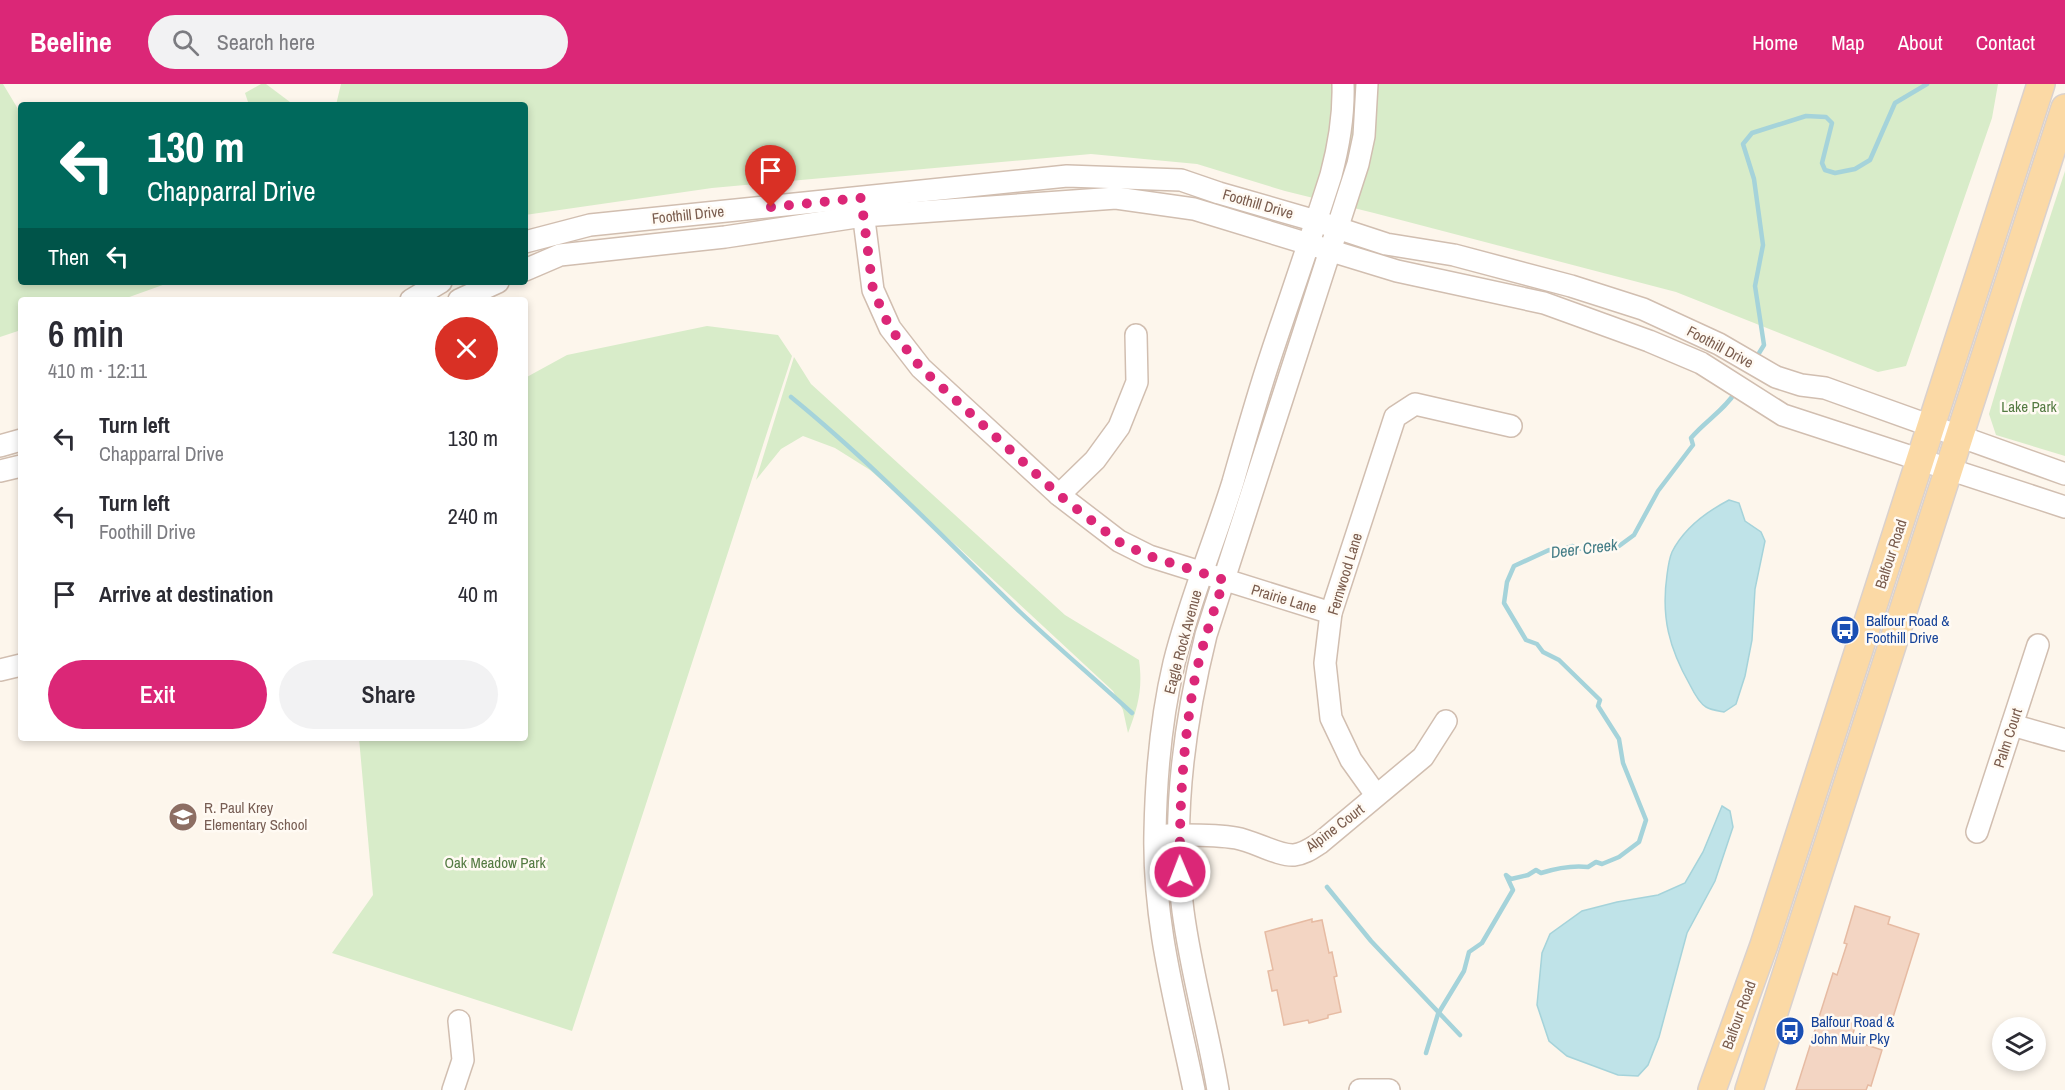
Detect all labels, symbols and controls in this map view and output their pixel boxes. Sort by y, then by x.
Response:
search box [148,15,568,69]
text: Beeline [30,23,112,61]
icon: search [169,26,202,59]
text: Search here [217,27,315,57]
text: Home [1752,28,1798,57]
text: Map [1831,28,1865,57]
text: About [1898,28,1943,57]
text: Contact [1976,28,2035,57]
text: 130 m [147,119,245,175]
icon: left [48,126,126,204]
pin [745,145,796,207]
icon: arrive [754,154,787,187]
text: Chapparral Drive [147,173,316,209]
street label: Foothill Drive [1220,183,1296,224]
street label: Foothill Drive [651,200,725,229]
icon: left [101,240,134,273]
text: Then [48,242,89,272]
text: 6 min [48,310,124,358]
button: close [435,317,498,380]
street label: Foothill Drive [1683,320,1757,373]
text: 410 m · 12:11 [48,357,147,384]
park label: Lake Park [2001,396,2058,417]
text: Turn left [99,410,170,440]
icon: left [48,422,81,455]
text: 130 m [448,423,498,453]
text: Chapparral Drive [99,440,224,467]
text: Turn left [99,488,170,518]
icon: left [48,500,81,533]
text: 240 m [448,501,498,531]
street label: Balfour Road [1869,516,1912,591]
text: Foothill Drive [99,518,196,545]
street label: Fernwood Lane [1322,530,1367,618]
water label: Deer Creek [1549,533,1619,563]
icon: arrive [48,578,81,611]
text: Arrive at destination [99,579,273,609]
text: 40 m [458,579,498,609]
street label: Prairie Lane [1249,579,1320,619]
street label: Eagle Rock Avenue [1159,587,1207,696]
place label: Balfour Road & Foothill Drive [1866,610,1950,648]
bus stop icon: Balfour Road & Foothill Drive [1829,614,1861,646]
button: Exit [48,660,267,729]
button: Share [279,660,498,729]
street label: Palm Court [1988,705,2027,770]
place label: R. Paul Krey Elementary School [204,797,307,835]
street label: Alpine Court [1300,798,1369,857]
school or university icon: R. Paul Krey Elementary School [167,801,199,833]
position arrow [1148,840,1212,904]
park label: Oak Meadow Park [444,852,546,873]
street label: Balfour Road [1716,978,1761,1052]
place label: Balfour Road & John Muir Pky [1811,1011,1895,1049]
bus stop icon: Balfour Road & John Muir Pky [1774,1015,1806,1047]
map controls [1992,1017,2046,1071]
button: layers [1992,1017,2046,1071]

